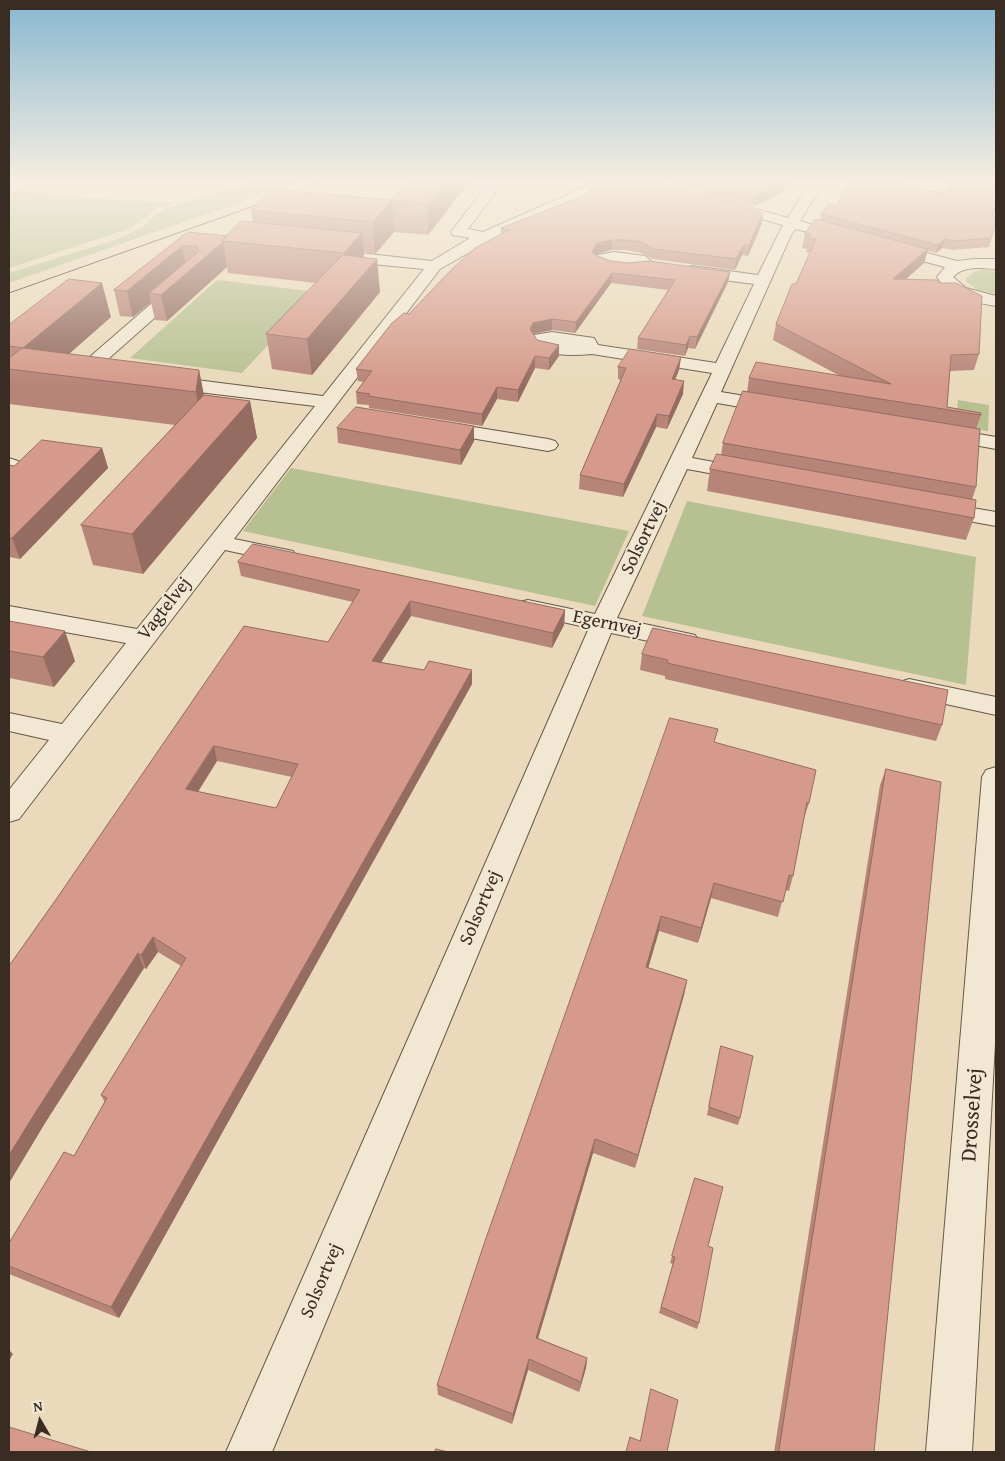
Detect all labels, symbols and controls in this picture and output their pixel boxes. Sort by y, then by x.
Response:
street label: Solsortvej [616,497,672,579]
street label: Vagtelvej [133,573,197,645]
street label: Egernvej [571,606,643,642]
street label: Solsortvej [455,867,507,949]
street label: Drosselvej [957,1067,989,1163]
street label: Solsortvej [296,1240,348,1322]
north arrow [15,1396,65,1446]
text: N [32,1396,44,1417]

